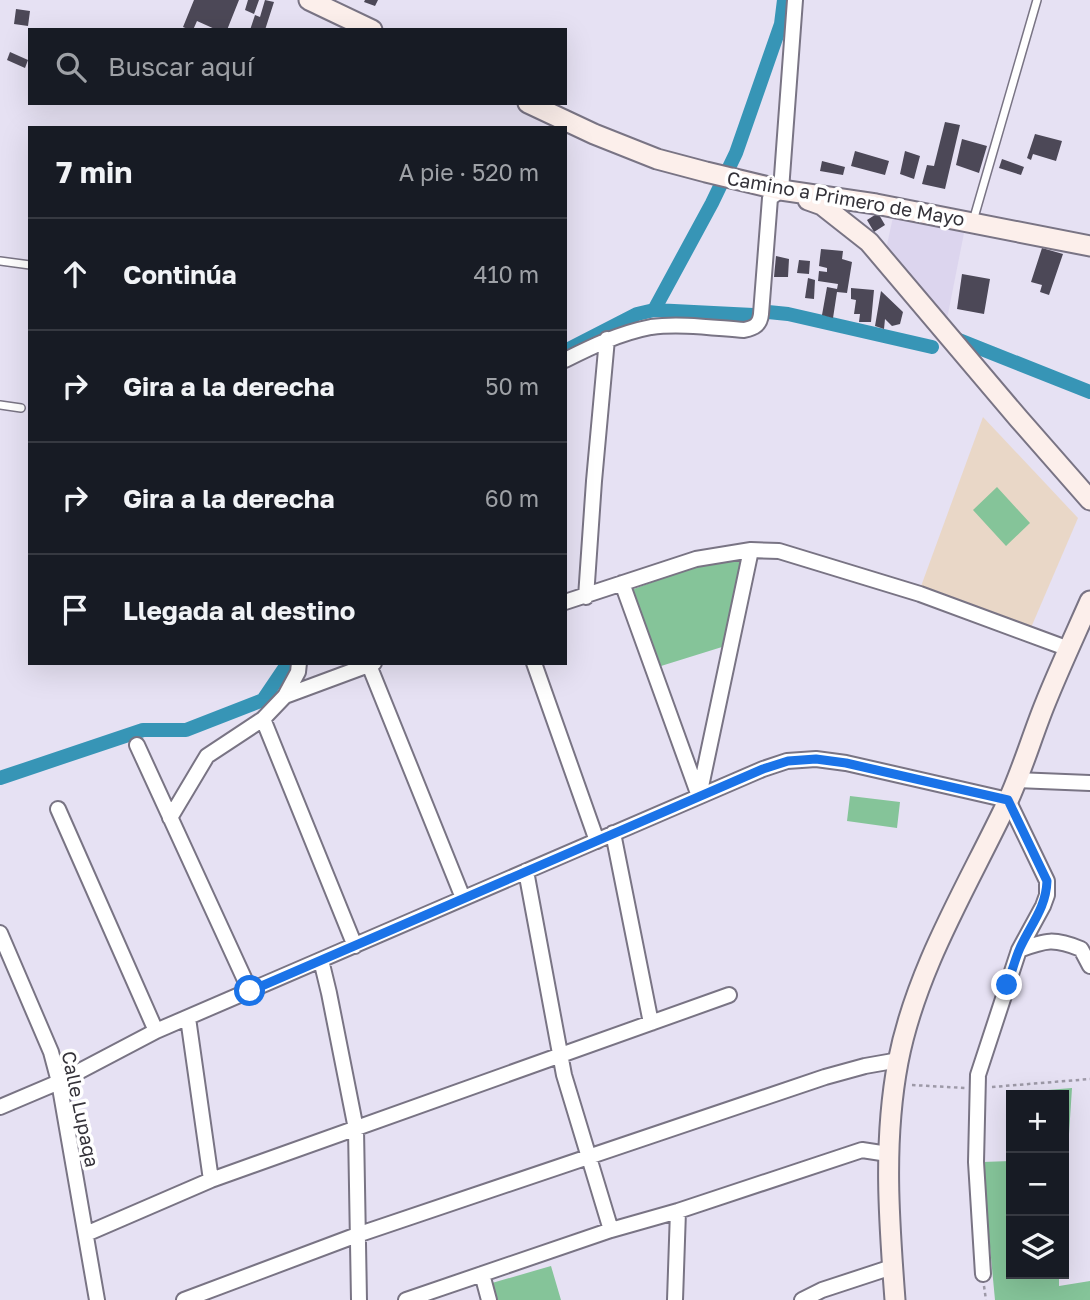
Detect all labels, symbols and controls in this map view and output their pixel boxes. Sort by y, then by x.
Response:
search box [28,28,567,105]
icon: search [52,48,90,86]
text: Buscar aquí [108,51,254,82]
text: 7 min [56,154,132,190]
text: A pie · 520 m [399,158,539,186]
street label: Camino a Primero de Mayo [725,166,967,230]
icon: ahead [56,255,94,293]
text: Continúa [123,259,237,290]
text: 410 m [473,260,539,288]
icon: right [56,367,94,405]
text: Gira a la derecha [123,371,335,402]
text: 50 m [485,372,539,400]
icon: right [56,479,94,517]
text: Gira a la derecha [123,483,335,514]
text: 60 m [485,484,539,512]
icon: arrive [56,591,94,629]
text: Llegada al destino [123,595,355,626]
route end [991,969,1022,1000]
route start [234,975,265,1006]
street label: Calle Lupaqa [57,1049,105,1169]
map controls [1006,1090,1069,1279]
button: + [1006,1090,1069,1153]
button: − [1006,1153,1069,1216]
button: layers [1006,1216,1069,1279]

